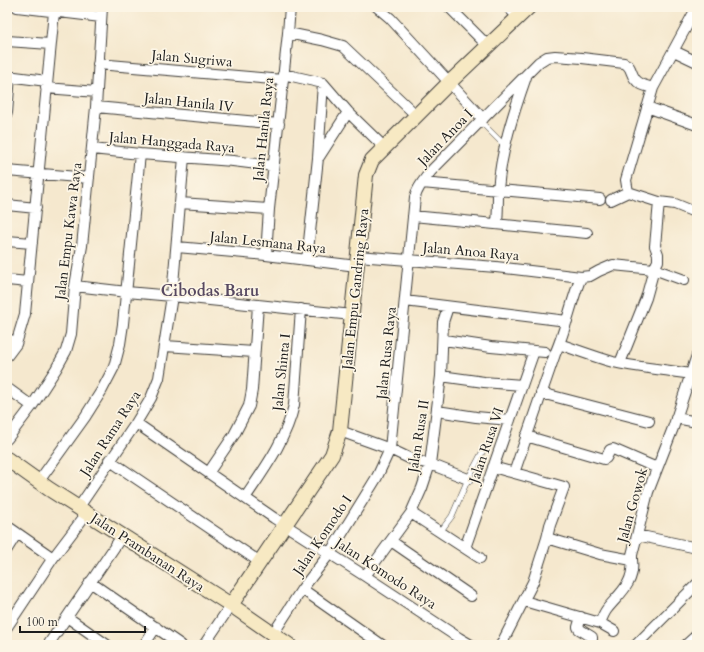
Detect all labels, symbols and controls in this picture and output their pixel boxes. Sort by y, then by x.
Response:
street label: Jalan Sugriwa [149,45,233,71]
street label: Jalan Hanila Raya [248,76,278,184]
street label: Jalan Hanila IV [141,88,236,117]
street label: Jalan Anoa I [412,105,477,171]
street label: Jalan Hanggada Raya [106,127,236,157]
street label: Jalan Empu Kawa Raya [50,161,86,303]
street label: Jalan Empu Gandring Raya [337,208,373,373]
street label: Jalan Lesmana Raya [207,227,327,258]
street label: Jalan Anoa Raya [420,238,520,265]
district label: Cibodas Baru [161,280,259,302]
street label: Jalan Rusa Raya [372,306,401,402]
street label: Jalan Shinta I [268,332,295,414]
street label: Jalan Rama Raya [74,387,145,482]
street label: Jalan Rusa II [403,398,434,476]
street label: Jalan Rusa VI [464,404,508,488]
street label: Jalan Gowok [612,465,652,547]
street label: Jalan Komodo I [287,491,356,581]
street label: Jalan Prambanan Raya [86,507,208,596]
street label: Jalan Komodo Raya [330,532,440,613]
scale bar [20,608,145,634]
text: 100 m [26,614,59,630]

